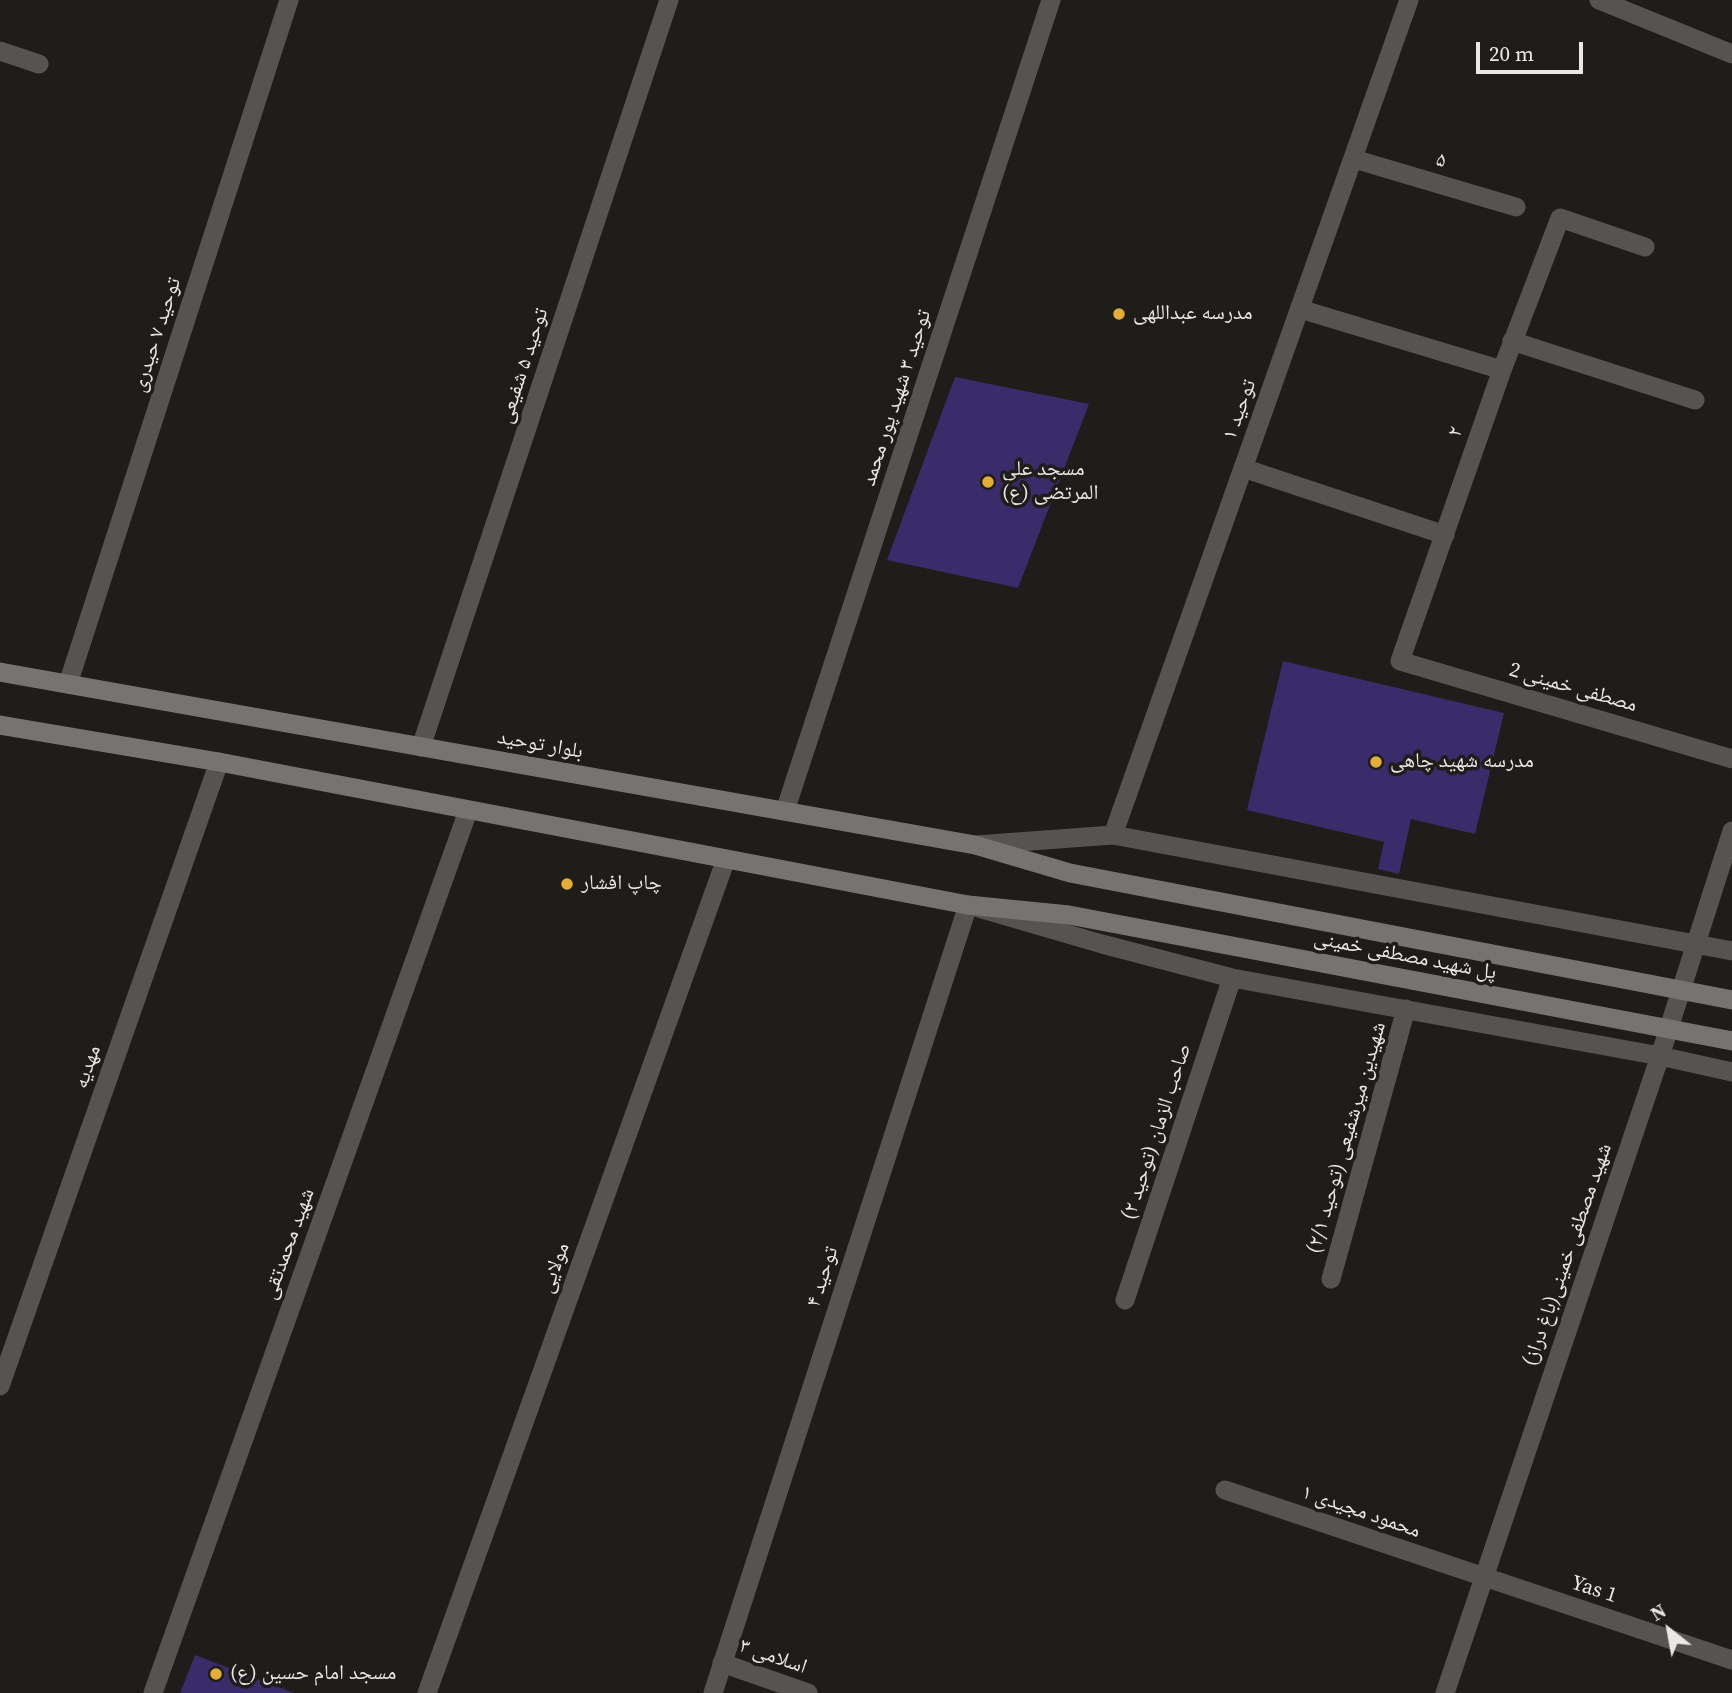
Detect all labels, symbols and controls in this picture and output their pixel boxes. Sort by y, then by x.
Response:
scale bar [1480,28,1587,72]
text: 20 m [1489,39,1534,68]
street label: ۵ [1433,148,1449,174]
street label: توحید ۷ حیدری [127,274,187,396]
place label: مدرسه عبداللهی [1133,301,1253,327]
street label: توحید ۵ شفیعی [494,305,554,427]
marker: مدرسه عبداللهی [1111,306,1127,322]
street label: توحید ۳ شهيد پور محمد [857,307,937,489]
street label: توحید ۱ [1218,376,1262,444]
street label: ۲ [1443,423,1469,441]
place label: مسجد علی المرتضی (ع) [1002,457,1098,507]
marker: مسجد علی المرتضی (ع) [980,474,996,490]
street label: مصطفی خمینی 2 [1506,658,1640,718]
street label: بلوار توحید [495,725,585,765]
place label: مدرسه شهید چاهی [1390,749,1534,775]
marker: مدرسه شهید چاهی [1368,754,1384,770]
place label: چاپ افشار [581,871,662,897]
marker: چاپ افشار [559,876,575,892]
street label: پل شهید مصطفی خمینی [1312,926,1498,986]
street label: شهیدین میرشفیعی (توحید ۲/۱) [1302,1019,1392,1257]
street label: صاحب الزمان (توحید ۲) [1117,1041,1197,1223]
street label: مهدیه [69,1042,107,1092]
street label: شهید مصطفی خمینی(باغ دراز) [1518,1140,1618,1370]
street label: شهید محمدتقی [257,1185,321,1303]
street label: مولایی [534,1239,576,1297]
street label: توحید ۴ [801,1244,845,1310]
street label: ۱ محمود مجیدی [1298,1480,1424,1544]
street label: Yas 1 [1568,1571,1620,1609]
north arrow [1634,1595,1704,1665]
text: N [1646,1597,1671,1627]
street label: ۳ اسلامی [736,1634,810,1680]
place label: مسجد امام حسین (ع) [230,1661,396,1687]
marker: مسجد امام حسین (ع) [208,1666,224,1682]

